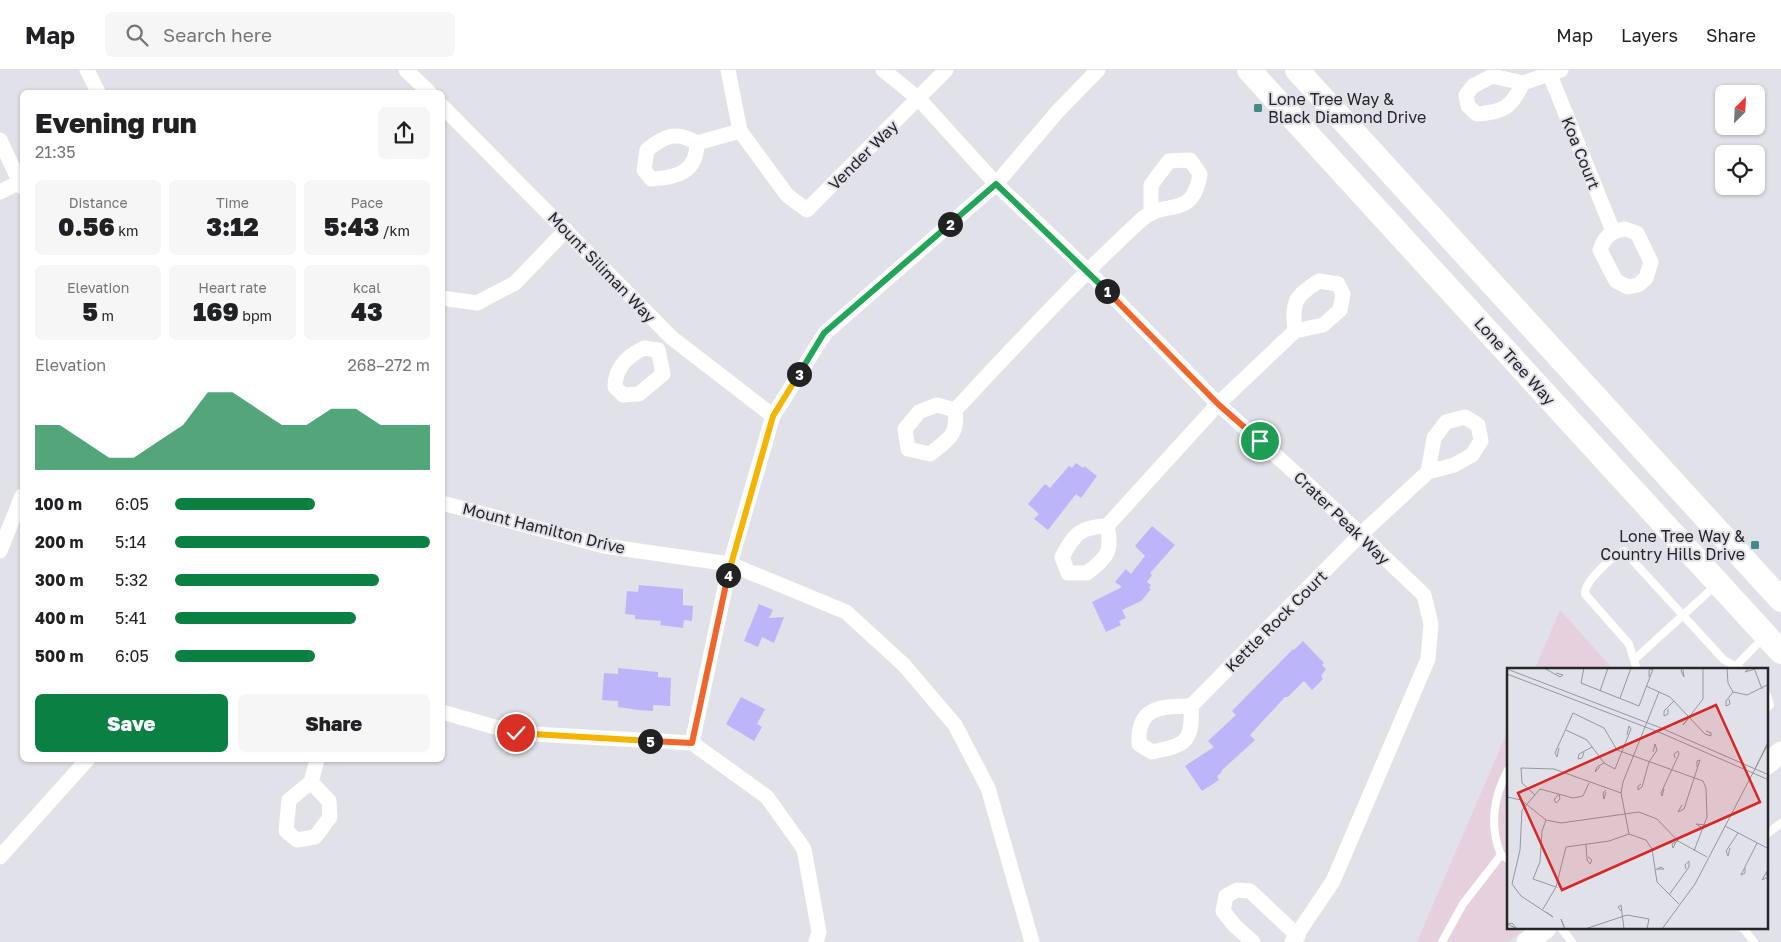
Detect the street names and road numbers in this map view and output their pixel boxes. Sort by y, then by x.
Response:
street label: Koa Court [1557,114,1605,192]
street label: Vender Way [824,116,902,194]
street label: Mount Siliman Way [544,207,660,327]
street label: Lone Tree Way [1470,313,1560,409]
street label: Crater Peak Way [1290,467,1394,569]
street label: Mount Hamilton Drive [461,498,627,558]
street label: Kettle Rock Court [1221,566,1331,676]

